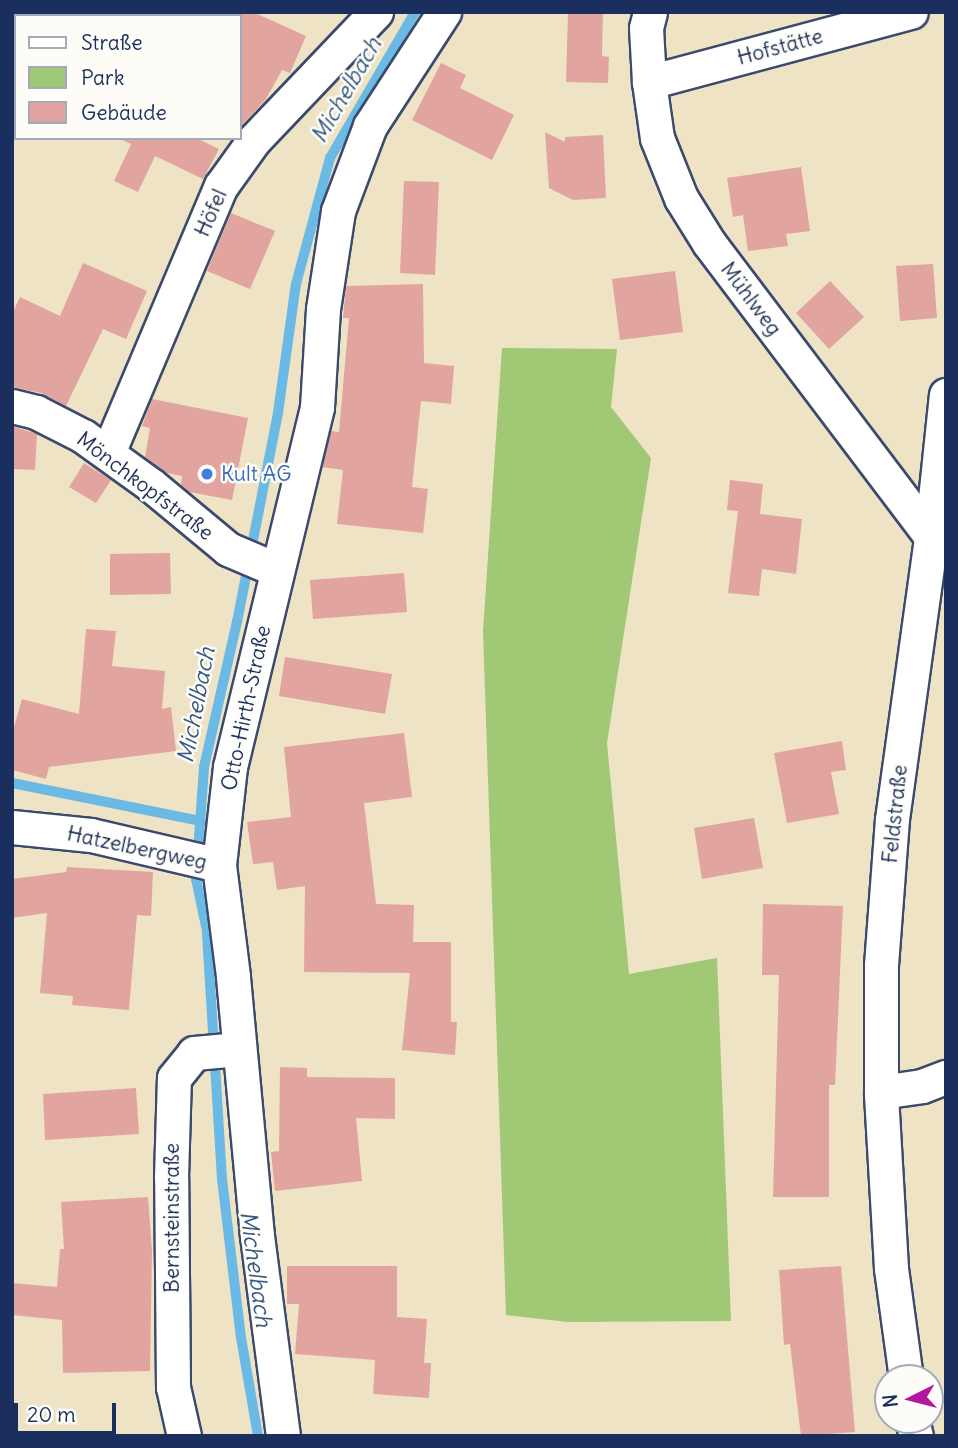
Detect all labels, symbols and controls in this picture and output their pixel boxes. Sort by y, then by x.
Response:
legend [14,14,242,140]
street label: Hofstätte [734,24,826,70]
text: Straße [81,29,142,56]
water label: Michelbach [305,32,387,148]
text: Park [81,64,124,91]
text: Gebäude [81,99,167,126]
street label: Höfel [190,185,232,241]
street label: Mühlweg [715,257,787,341]
street label: Mönchkopfstraße [72,426,218,546]
place label: Kult AG [221,461,291,487]
marker: Kult AG [199,466,215,482]
street label: Otto-Hirth-Straße [216,623,276,793]
water label: Michelbach [171,645,221,765]
street label: Feldstraße [877,764,913,864]
street label: Hatzelbergweg [65,821,209,875]
street label: Bernsteinstraße [159,1143,185,1293]
water label: Michelbach [234,1209,278,1329]
north arrow [874,1364,944,1434]
scale bar [18,1388,119,1432]
text: N [877,1393,903,1409]
text: 20 m [27,1401,76,1428]

